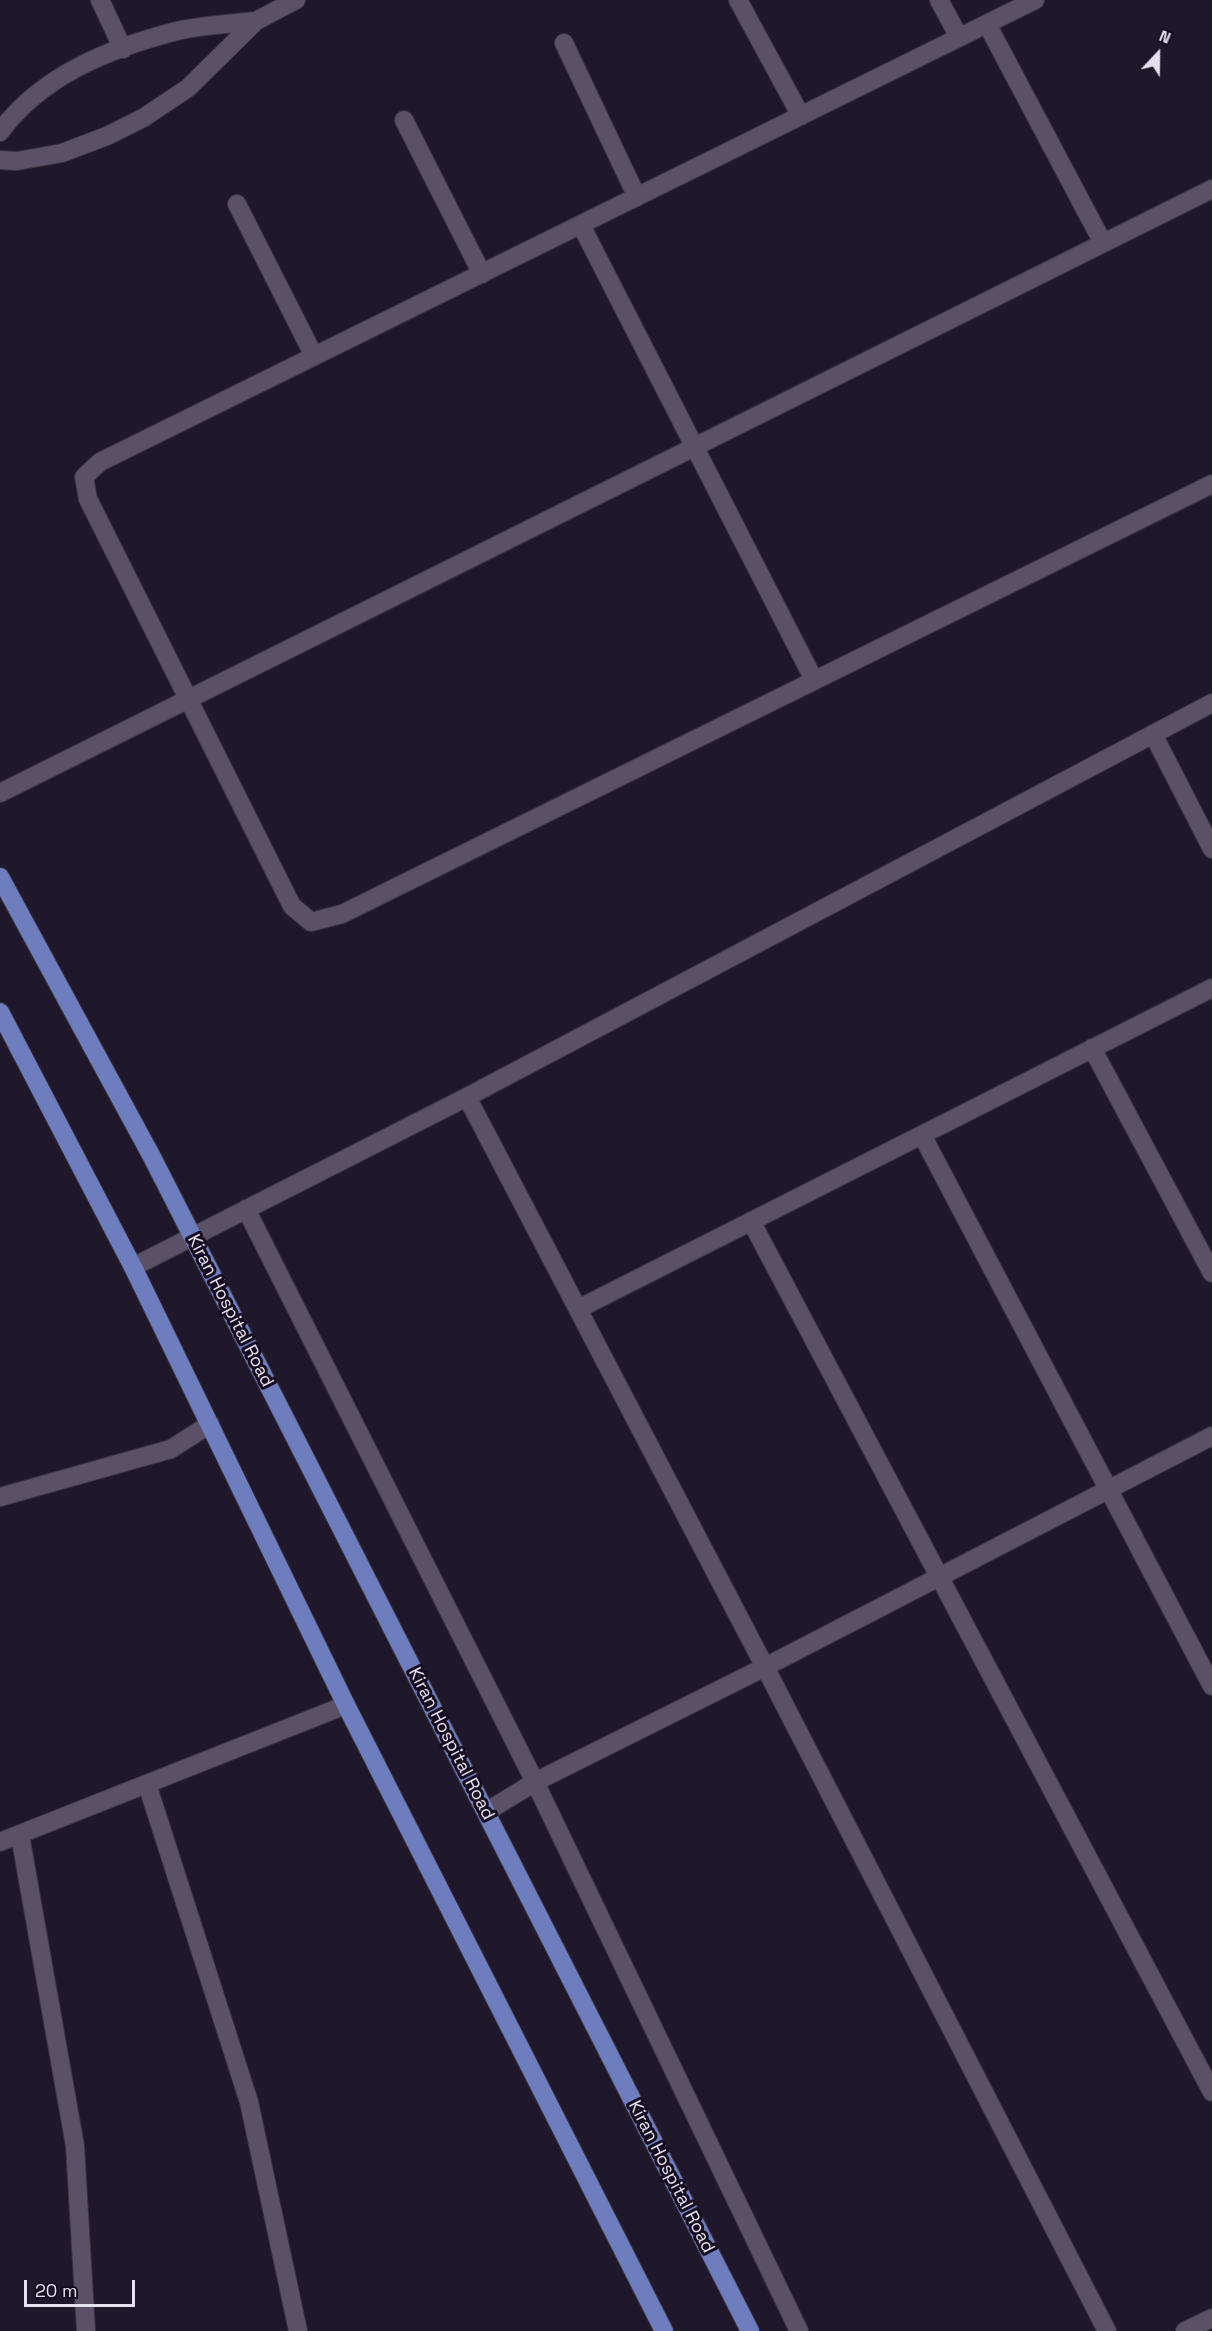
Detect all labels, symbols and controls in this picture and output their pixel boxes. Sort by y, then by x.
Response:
north arrow [1128,24,1188,84]
text: N [1156,25,1174,49]
street label: Kiran Hospital Road [182,1231,278,1391]
street label: Kiran Hospital Road [403,1664,499,1824]
street label: Kiran Hospital Road [623,2097,719,2257]
scale bar [27,2268,138,2306]
text: 20 m [35,2279,78,2302]

